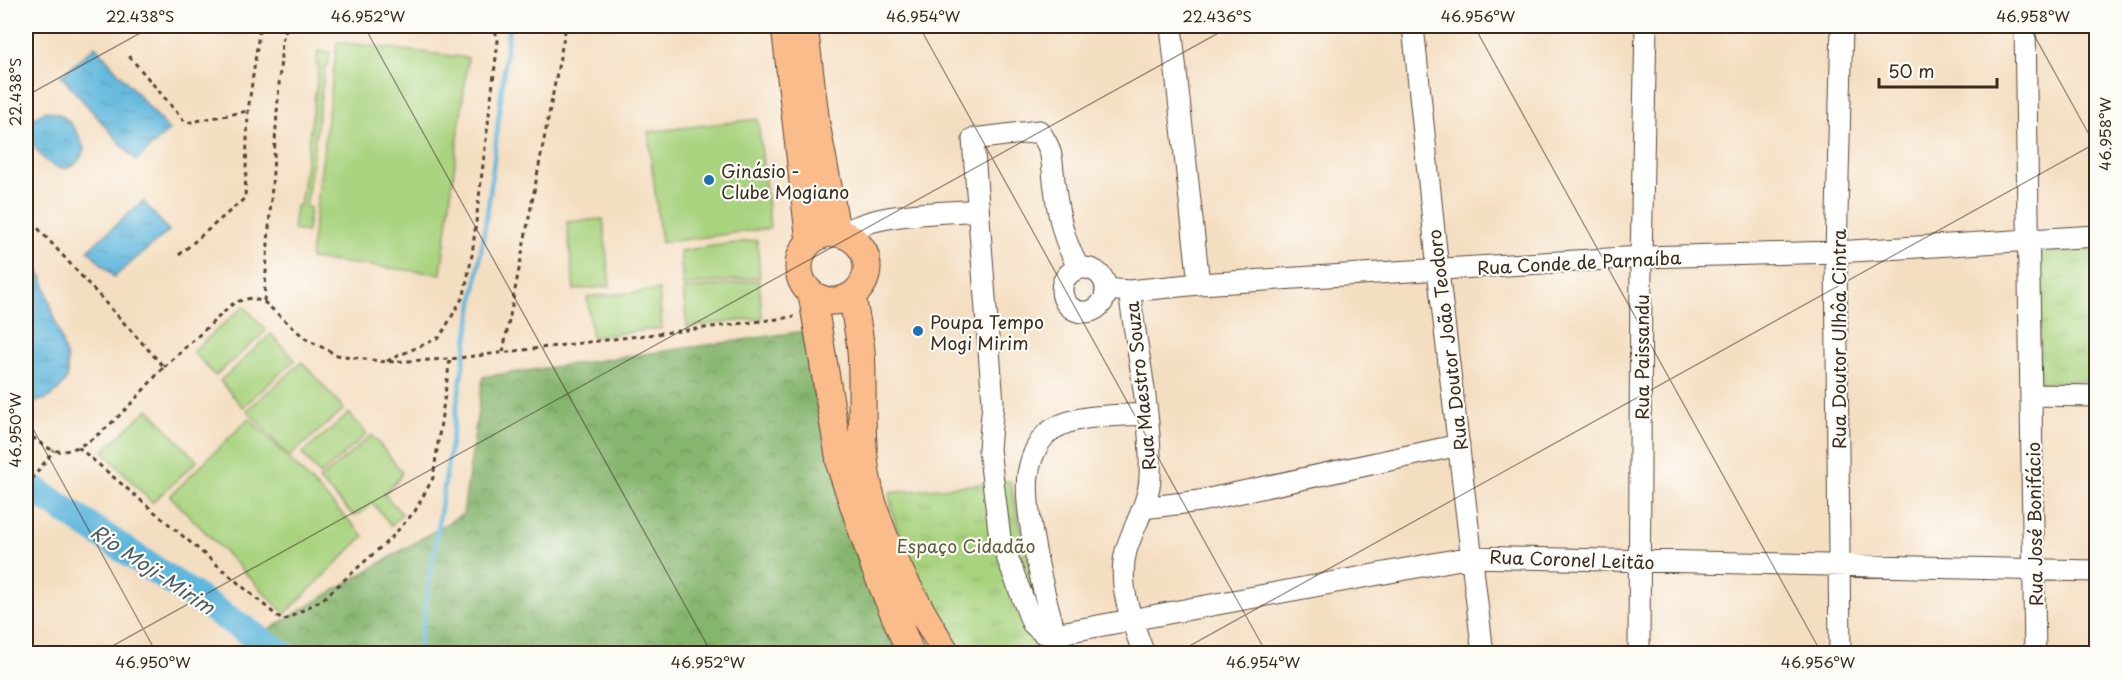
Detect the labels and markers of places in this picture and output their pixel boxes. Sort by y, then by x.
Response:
place label: Ginásio - Clube Mogiano [721,157,849,205]
marker: Ginásio - Clube Mogiano [702,173,716,187]
place label: Poupa Tempo Mogi Mirim [930,308,1044,356]
marker: Poupa Tempo Mogi Mirim [911,324,925,338]

